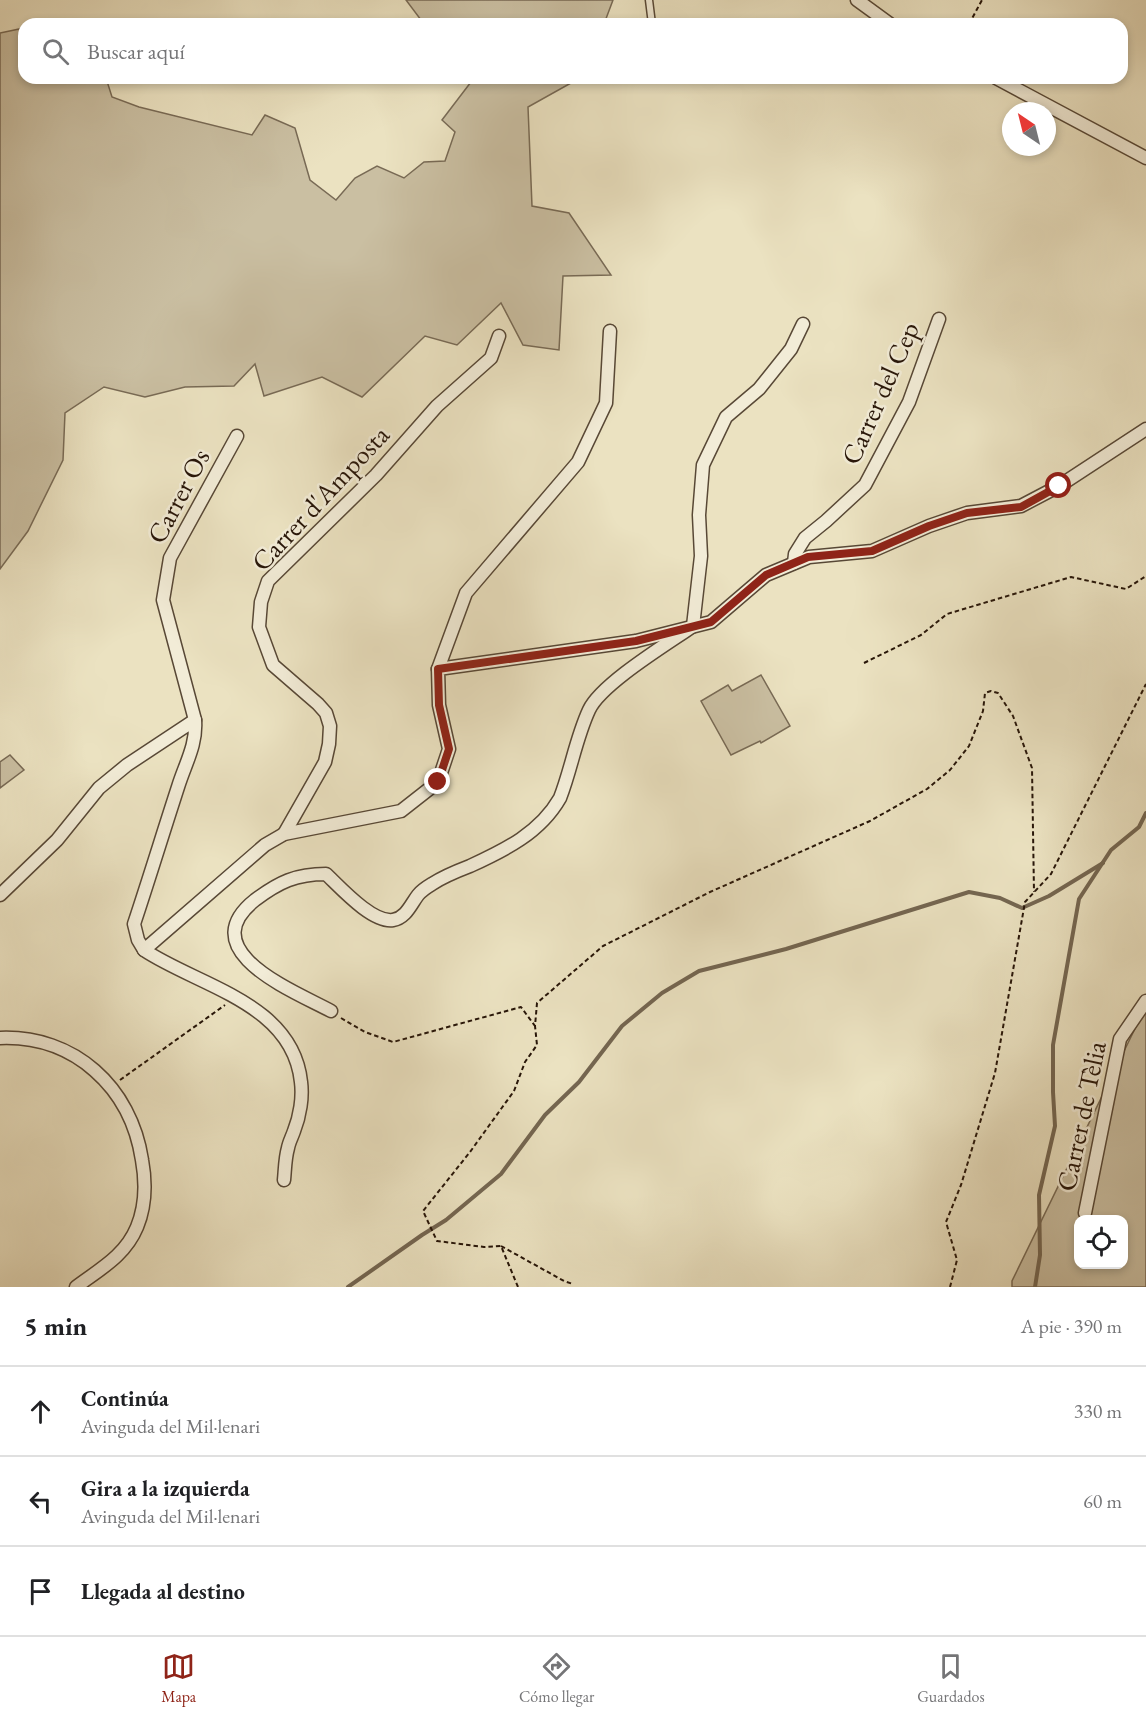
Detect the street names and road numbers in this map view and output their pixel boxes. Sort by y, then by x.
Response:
street label: Carrer del Cep [833,316,927,470]
street label: Carrer d'Amposta [243,418,397,578]
street label: Carrer Os [139,443,217,549]
street label: Carrer de Tèlia [1048,1038,1114,1194]

